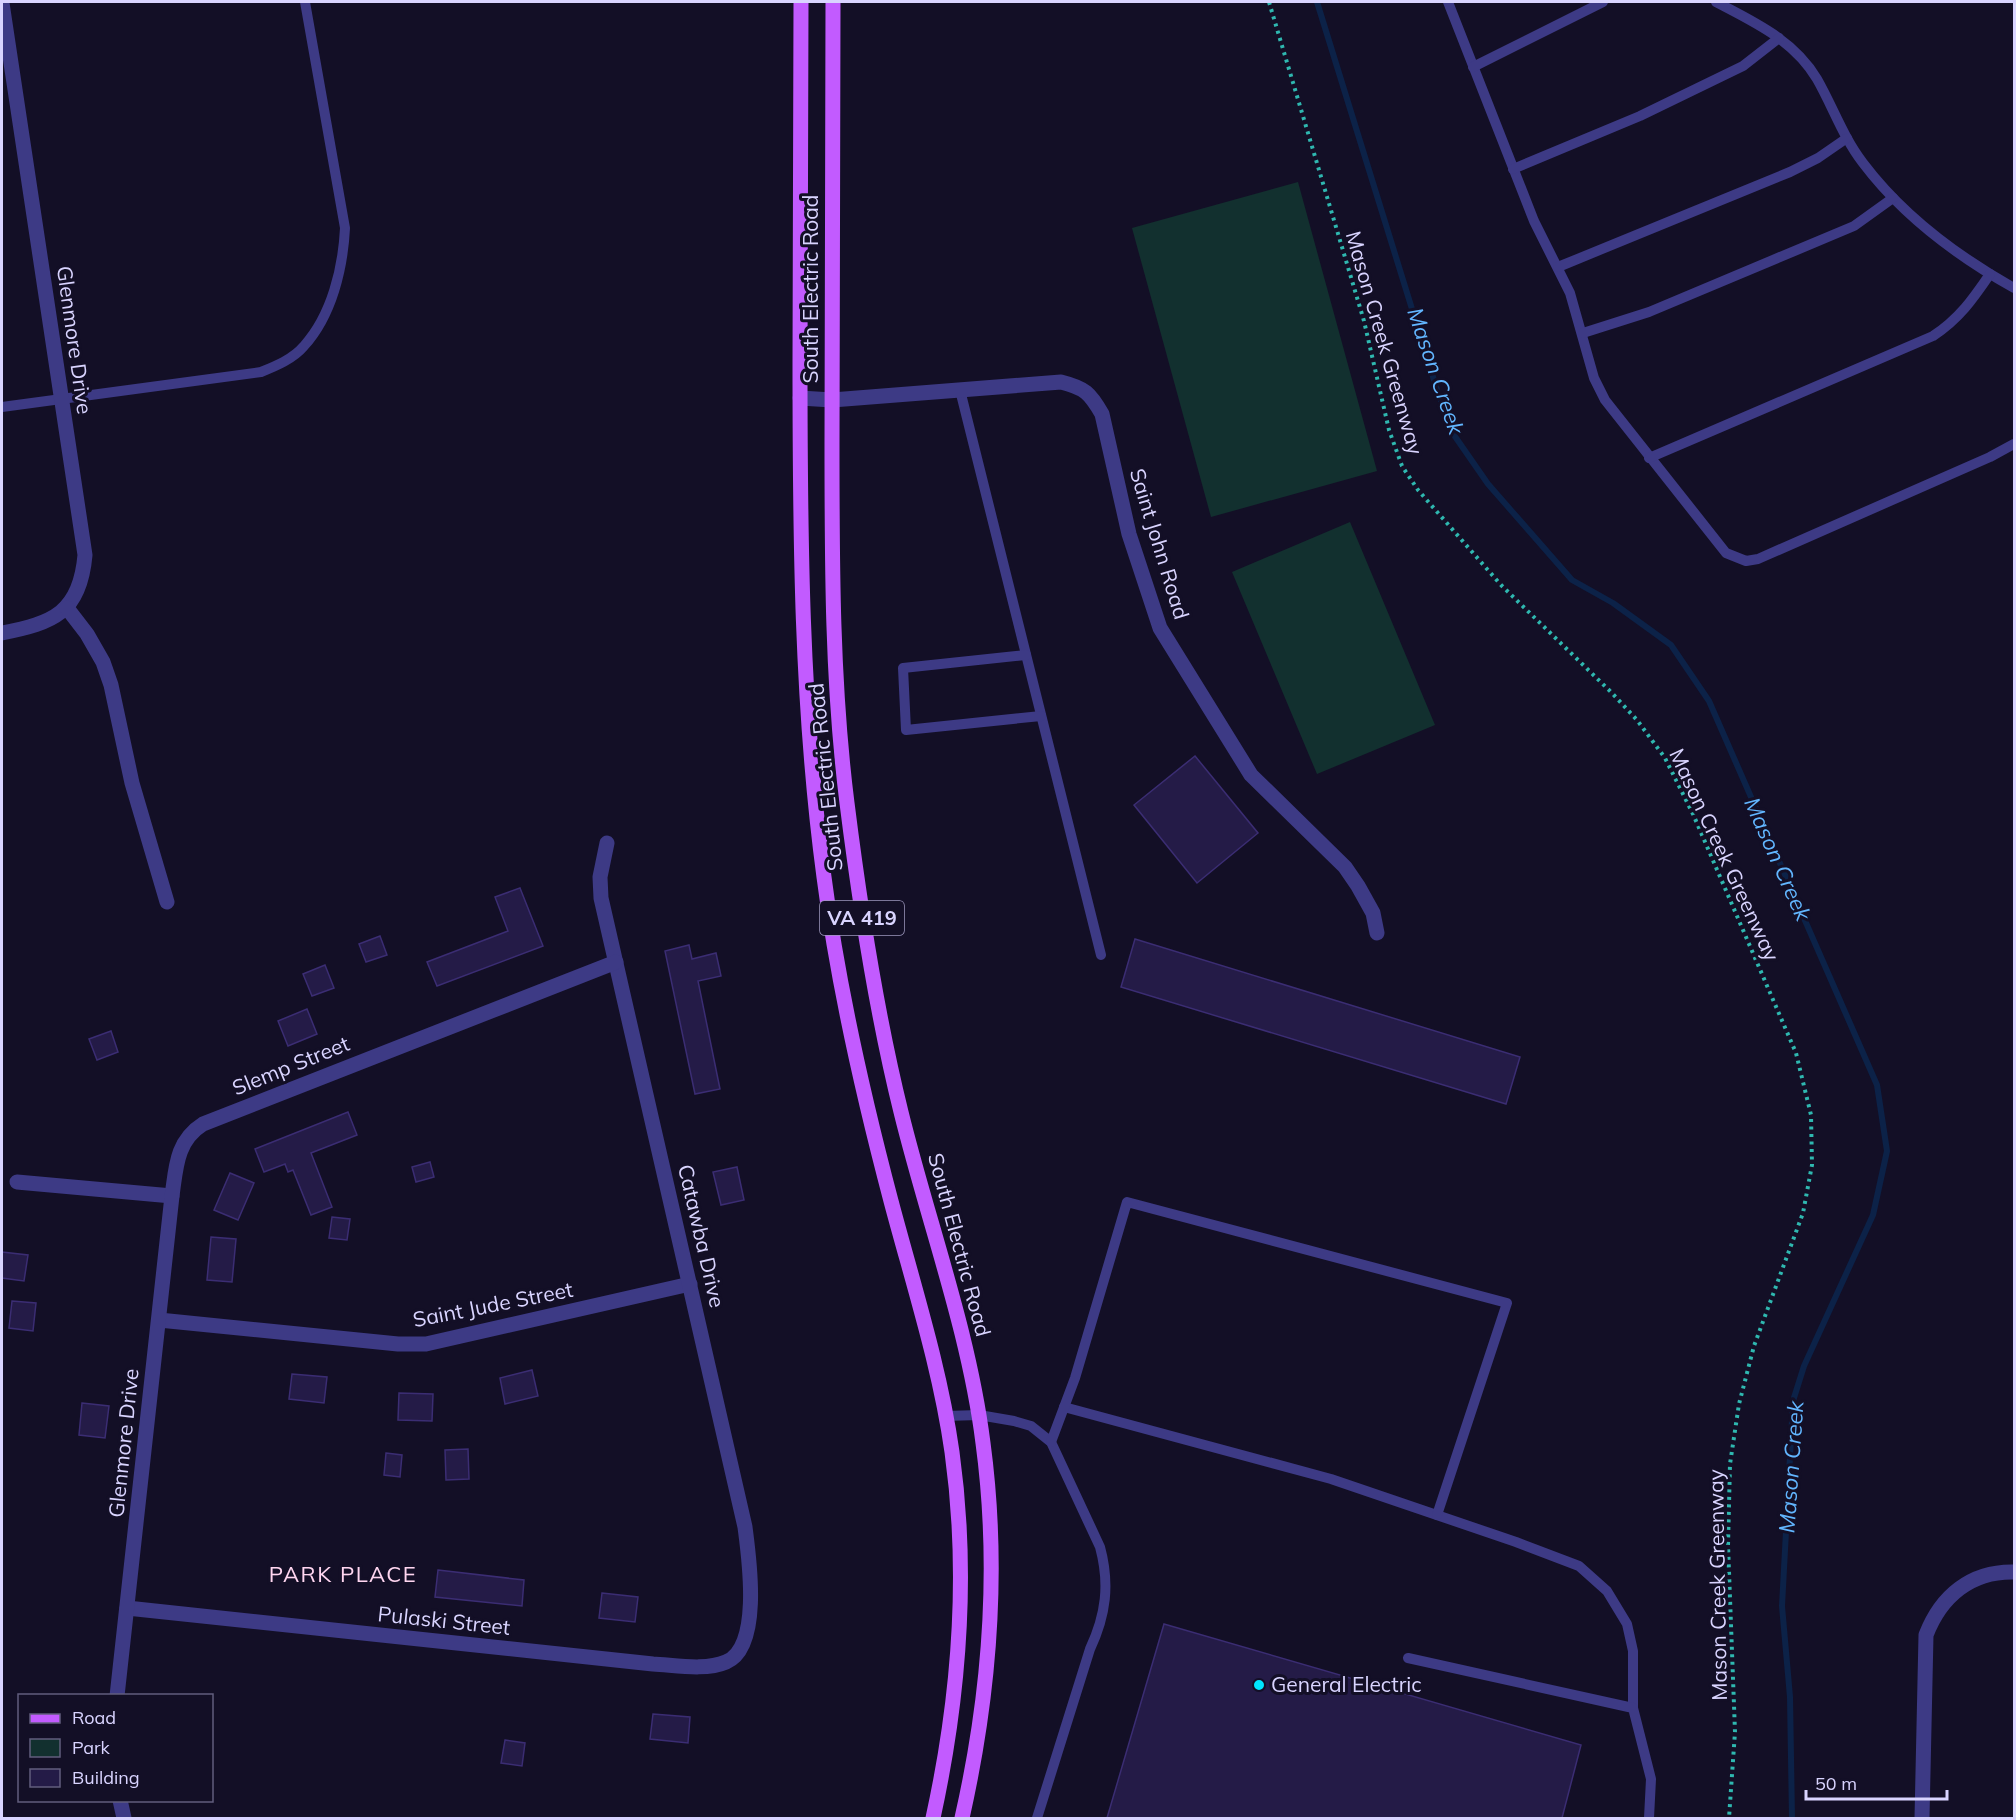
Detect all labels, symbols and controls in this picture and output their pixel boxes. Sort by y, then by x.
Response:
street label: South Electric Road [797,195,823,383]
street label: Mason Creek Greenway [1341,228,1429,458]
street label: Glenmore Drive [52,264,98,416]
water label: Mason Creek [1401,304,1471,439]
street label: Saint John Road [1125,465,1195,622]
street label: South Electric Road [802,682,848,872]
street label: Mason Creek Greenway [1664,745,1784,965]
water label: Mason Creek [1739,793,1817,925]
road number: VA 419 [820,901,904,935]
street label: Slemp Street [228,1030,353,1100]
street label: South Electric Road [923,1150,997,1339]
street label: Catawba Drive [673,1162,731,1310]
street label: Saint Jude Street [411,1276,575,1332]
street label: Glenmore Drive [102,1367,144,1519]
water label: Mason Creek [1772,1399,1810,1534]
street label: Mason Creek Greenway [1702,1469,1732,1701]
district label: PARK PLACE [269,1560,417,1588]
street label: Pulaski Street [377,1600,512,1640]
place label: General Electric [1271,1671,1422,1697]
marker: General Electric [1252,1678,1266,1692]
legend [18,1694,213,1802]
text: Road [72,1706,116,1729]
text: Park [72,1736,111,1759]
scale bar [1806,1763,1947,1801]
text: Building [72,1766,140,1789]
text: 50 m [1815,1772,1857,1795]

